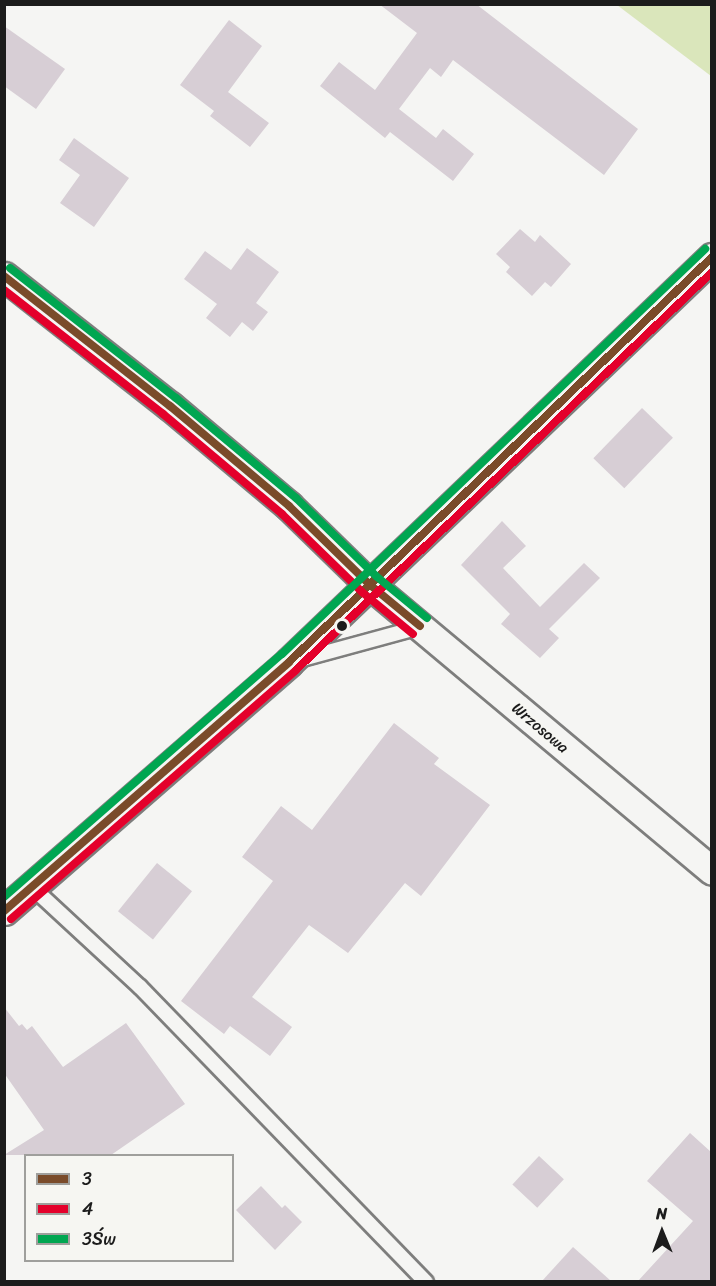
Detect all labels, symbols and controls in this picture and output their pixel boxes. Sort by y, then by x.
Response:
unlabelled marker [336,620,348,632]
street label: Wrzosowa [508,699,572,757]
legend [24,1154,234,1262]
text: 3 [82,1163,92,1195]
text: 4 [82,1193,93,1225]
text: N [656,1199,667,1228]
north arrow [632,1202,692,1262]
text: 3Św [82,1223,116,1255]

